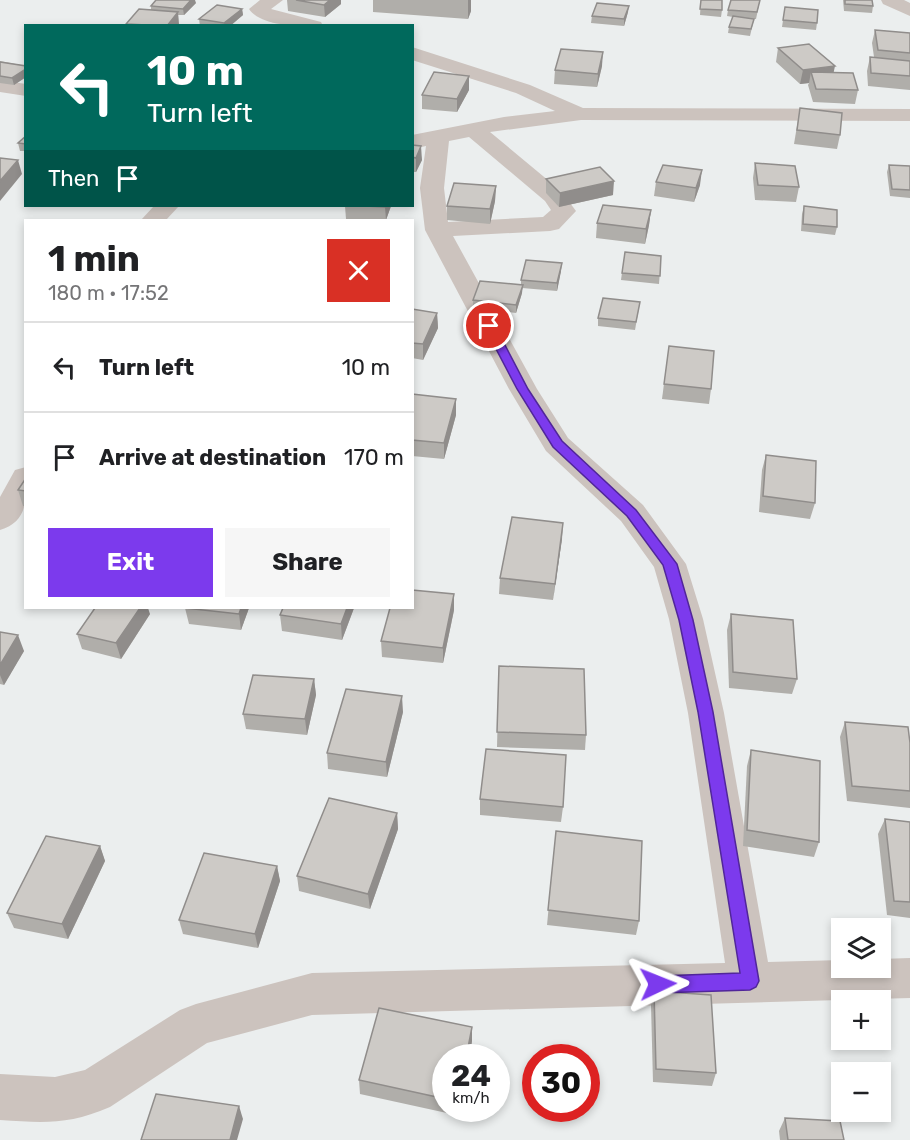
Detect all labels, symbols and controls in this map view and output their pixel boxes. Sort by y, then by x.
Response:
text: 10 m [147,46,244,96]
icon: left [48,48,126,126]
text: Turn left [147,97,252,129]
icon: arrive [111,162,144,195]
text: Then [48,165,99,192]
text: 1 min [48,237,140,280]
button: close [327,239,390,302]
text: 180 m · 17:52 [48,281,169,305]
pin [463,300,514,351]
icon: arrive [472,309,505,342]
icon: left [48,351,81,384]
text: Turn left [99,354,194,381]
text: 10 m [342,354,390,381]
icon: arrive [48,441,81,474]
text: Arrive at destination [99,444,326,471]
text: 170 m [344,444,404,471]
button: Exit [48,528,213,597]
button: Share [225,528,390,597]
map controls [831,918,891,1122]
button: layers [831,918,891,978]
position arrow [626,952,690,1016]
button: + [831,990,891,1050]
speed limit sign: 30 [522,1044,600,1122]
text: 24 [451,1058,491,1094]
button: − [831,1062,891,1122]
text: km/h [452,1089,490,1107]

